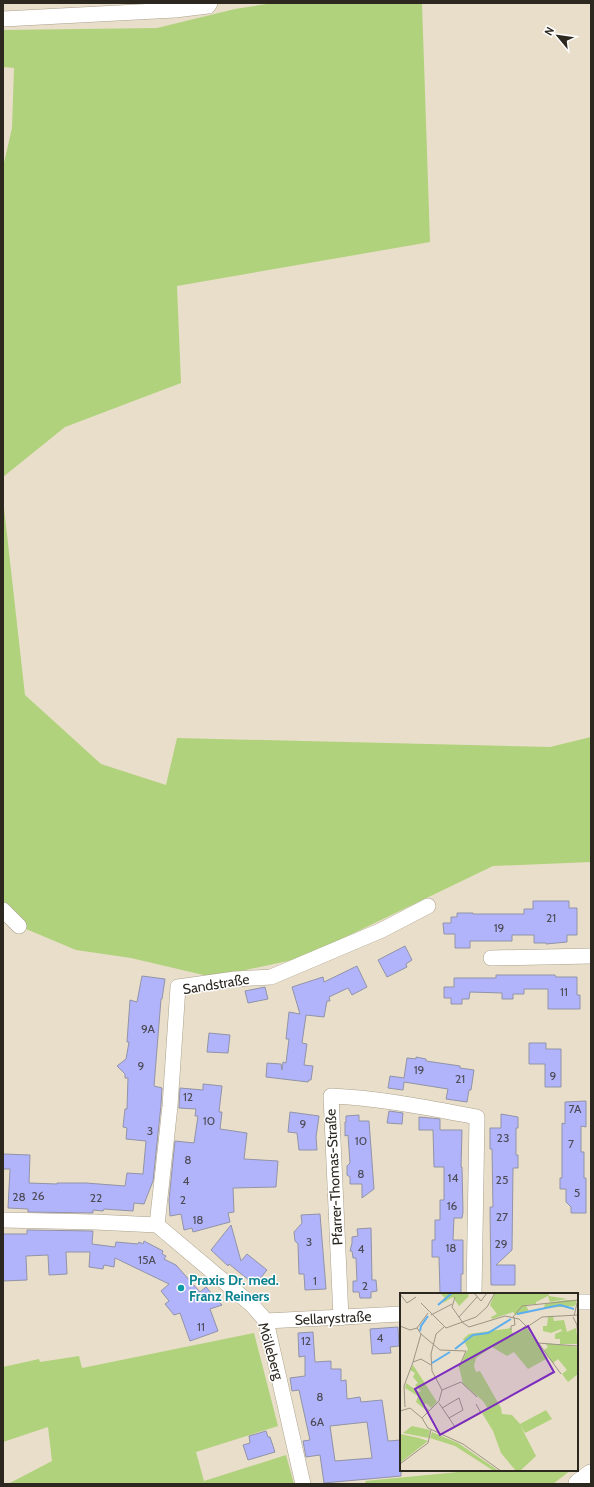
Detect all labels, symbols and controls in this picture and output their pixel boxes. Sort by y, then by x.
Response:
north arrow [538,16,578,56]
text: N [541,24,557,38]
house number: 21 [546,910,556,925]
house number: 19 [494,920,505,935]
street label: Sandstraße [181,970,251,998]
house number: 11 [560,984,568,999]
house number: 9A [141,1021,156,1036]
house number: 9 [138,1058,145,1073]
house number: 19 [414,1062,425,1077]
house number: 9 [550,1068,557,1083]
house number: 21 [455,1071,465,1086]
house number: 12 [183,1089,193,1104]
house number: 7A [569,1101,582,1116]
street label: Pfarrer-Thomas-Straße [321,1108,347,1246]
house number: 10 [203,1113,215,1128]
house number: 9 [300,1116,307,1131]
house number: 3 [147,1123,153,1138]
house number: 23 [497,1130,509,1145]
house number: 10 [355,1133,367,1148]
house number: 7 [568,1136,574,1151]
house number: 8 [184,1152,192,1167]
house number: 8 [357,1166,365,1181]
house number: 14 [448,1170,458,1185]
house number: 25 [496,1172,508,1187]
house number: 4 [183,1173,190,1188]
house number: 5 [574,1185,580,1200]
house number: 26 [31,1188,45,1203]
house number: 28 [12,1189,26,1204]
house number: 22 [90,1190,102,1205]
house number: 2 [180,1192,186,1207]
house number: 16 [447,1198,458,1213]
house number: 27 [496,1209,508,1224]
house number: 18 [192,1212,204,1227]
house number: 3 [306,1234,312,1249]
house number: 29 [494,1236,508,1251]
house number: 18 [445,1240,457,1255]
house number: 4 [358,1241,365,1256]
house number: 15A [138,1252,157,1267]
place label: Praxis Dr. med. Franz Reiners [189,1271,279,1305]
house number: 1 [313,1273,317,1288]
house number: 2 [362,1278,368,1293]
marker: Praxis Dr. med. Franz Reiners [176,1283,186,1293]
inset map [400,1293,578,1471]
street label: Sellarystraße [294,1307,372,1329]
house number: 11 [197,1319,205,1334]
street label: Mölleberg [254,1320,288,1383]
house number: 4 [377,1330,384,1345]
house number: 12 [301,1333,311,1348]
house number: 8 [316,1389,324,1404]
house number: 6A [310,1414,325,1429]

